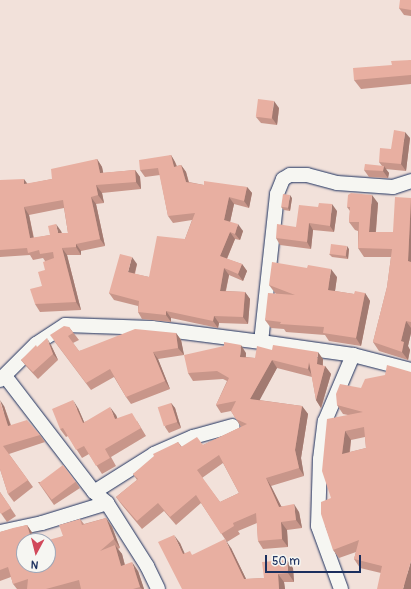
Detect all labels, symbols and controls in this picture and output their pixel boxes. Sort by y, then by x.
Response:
north arrow [16,533,56,573]
scale bar [267,547,363,573]
text: 50 m [272,554,300,569]
text: N [30,558,39,571]

